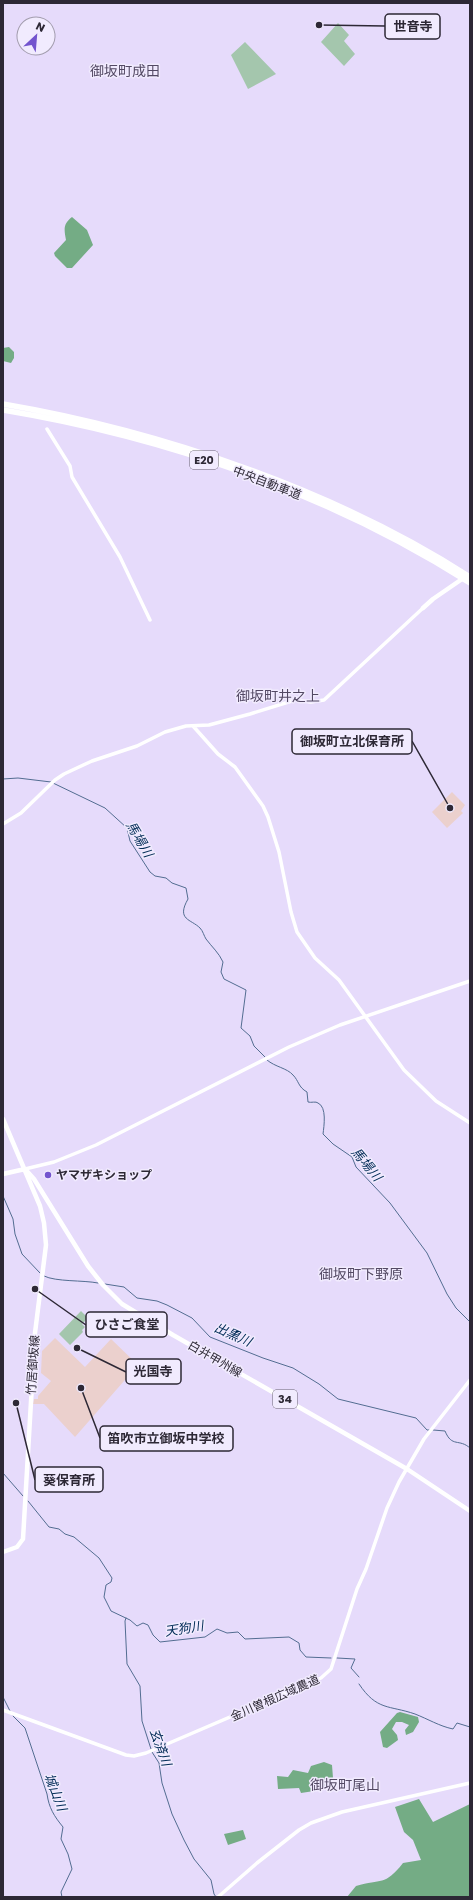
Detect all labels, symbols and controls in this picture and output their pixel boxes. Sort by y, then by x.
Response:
callout: 世音寺 [385,14,440,39]
north arrow [16,16,56,56]
text: 世音寺 [393,17,433,36]
text: N [33,18,48,36]
district label: 御坂町成田 [90,61,160,81]
road number: E20 [190,451,218,469]
street label: 中央自動車道 [231,462,304,503]
district label: 御坂町井之上 [236,686,320,706]
callout: 御坂町立北保育所 [292,729,412,754]
text: 御坂町立北保育所 [300,732,404,751]
water label: 馬場川 [121,818,159,863]
water label: 馬場川 [347,1143,388,1187]
place label: ヤマザキショップ [56,1166,152,1183]
marker: ヤマザキショップ [43,1170,53,1180]
district label: 御坂町下野原 [319,1264,403,1284]
callout: ひさご食堂 [86,1312,167,1337]
text: ひさご食堂 [94,1315,160,1334]
water label: 出黒川 [211,1318,256,1352]
street label: 竹居御坂線 [22,1334,43,1395]
street label: 白井甲州線 [185,1336,245,1381]
callout: 光国寺 [126,1359,181,1384]
text: 光国寺 [133,1362,173,1381]
road number: 34 [273,1390,297,1408]
callout: 笛吹市立御坂中学校 [100,1426,233,1451]
text: 笛吹市立御坂中学校 [107,1429,225,1448]
callout: 葵保育所 [35,1467,103,1492]
text: 葵保育所 [43,1471,95,1490]
water label: 天狗川 [163,1616,207,1641]
street label: 金川曽根広域農道 [227,1670,322,1725]
water label: 玄済川 [145,1726,177,1771]
water label: 城山川 [40,1771,72,1816]
district label: 御坂町尾山 [310,1775,380,1795]

